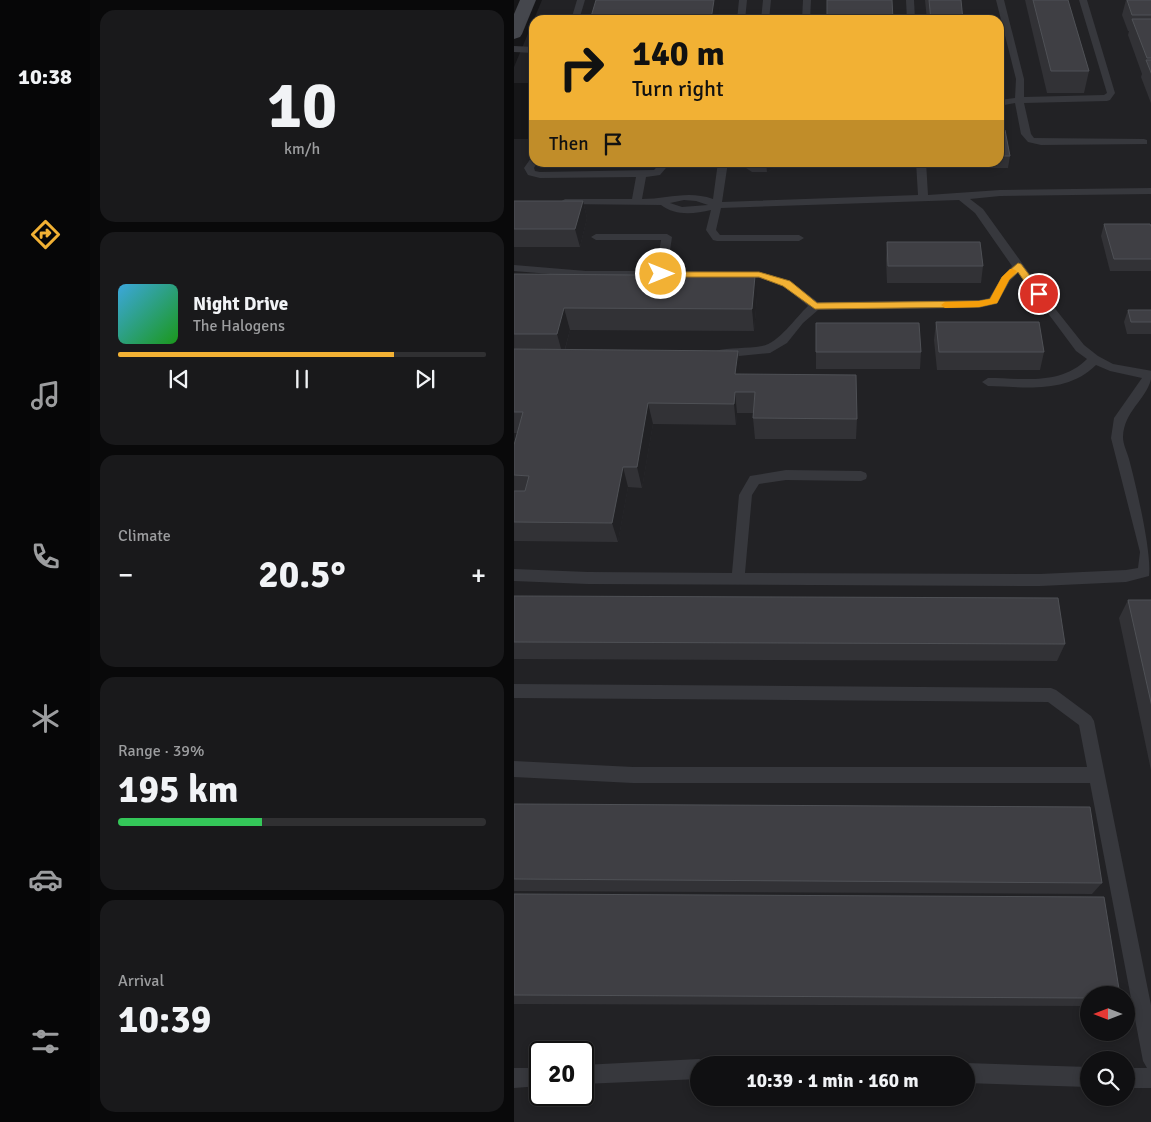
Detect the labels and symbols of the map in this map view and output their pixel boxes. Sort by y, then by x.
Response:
position arrow [634,247,686,299]
pin [1018,273,1060,315]
north arrow [1080,986,1135,1041]
speed limit sign: 20 [529,1041,594,1106]

